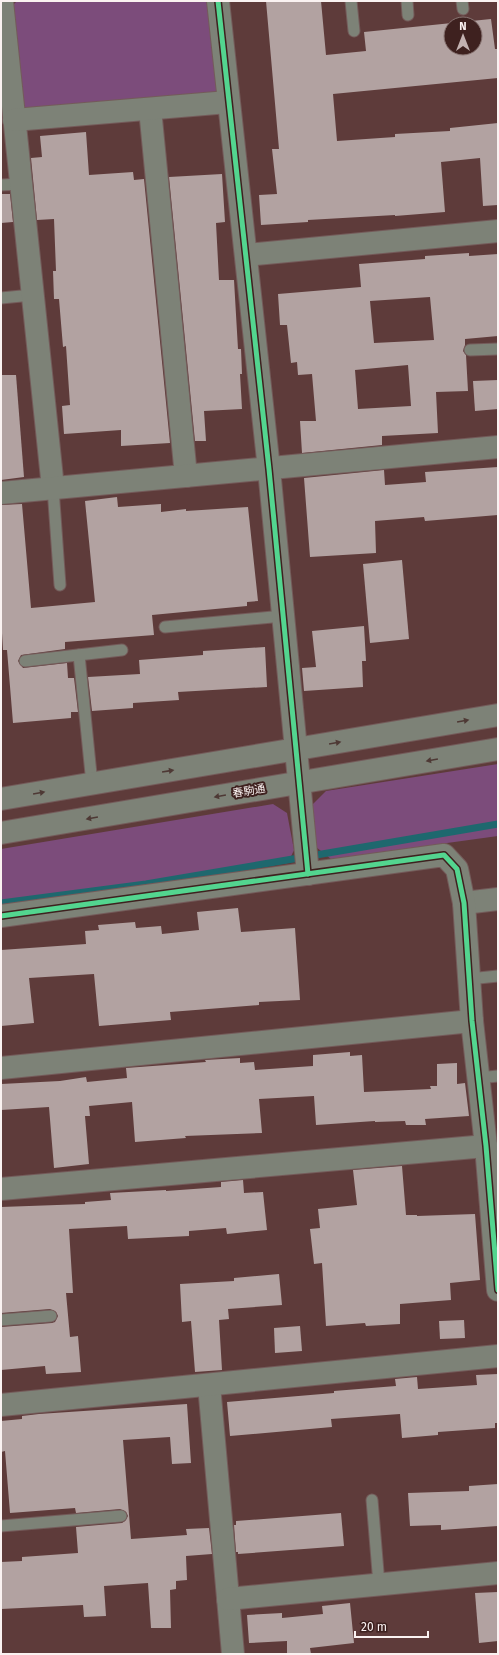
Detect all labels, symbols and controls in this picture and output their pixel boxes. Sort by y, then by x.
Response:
north arrow [443,16,483,56]
text: N [459,20,467,33]
one-way arrow [457,718,470,724]
one-way arrow [329,739,341,745]
one-way arrow [426,757,438,763]
one-way arrow [162,768,174,774]
street label: 春駒通 [232,782,266,800]
one-way arrow [33,789,46,795]
one-way arrow [214,793,226,799]
one-way arrow [85,815,98,821]
scale bar [355,1613,428,1639]
text: 20 m [361,1620,387,1634]

